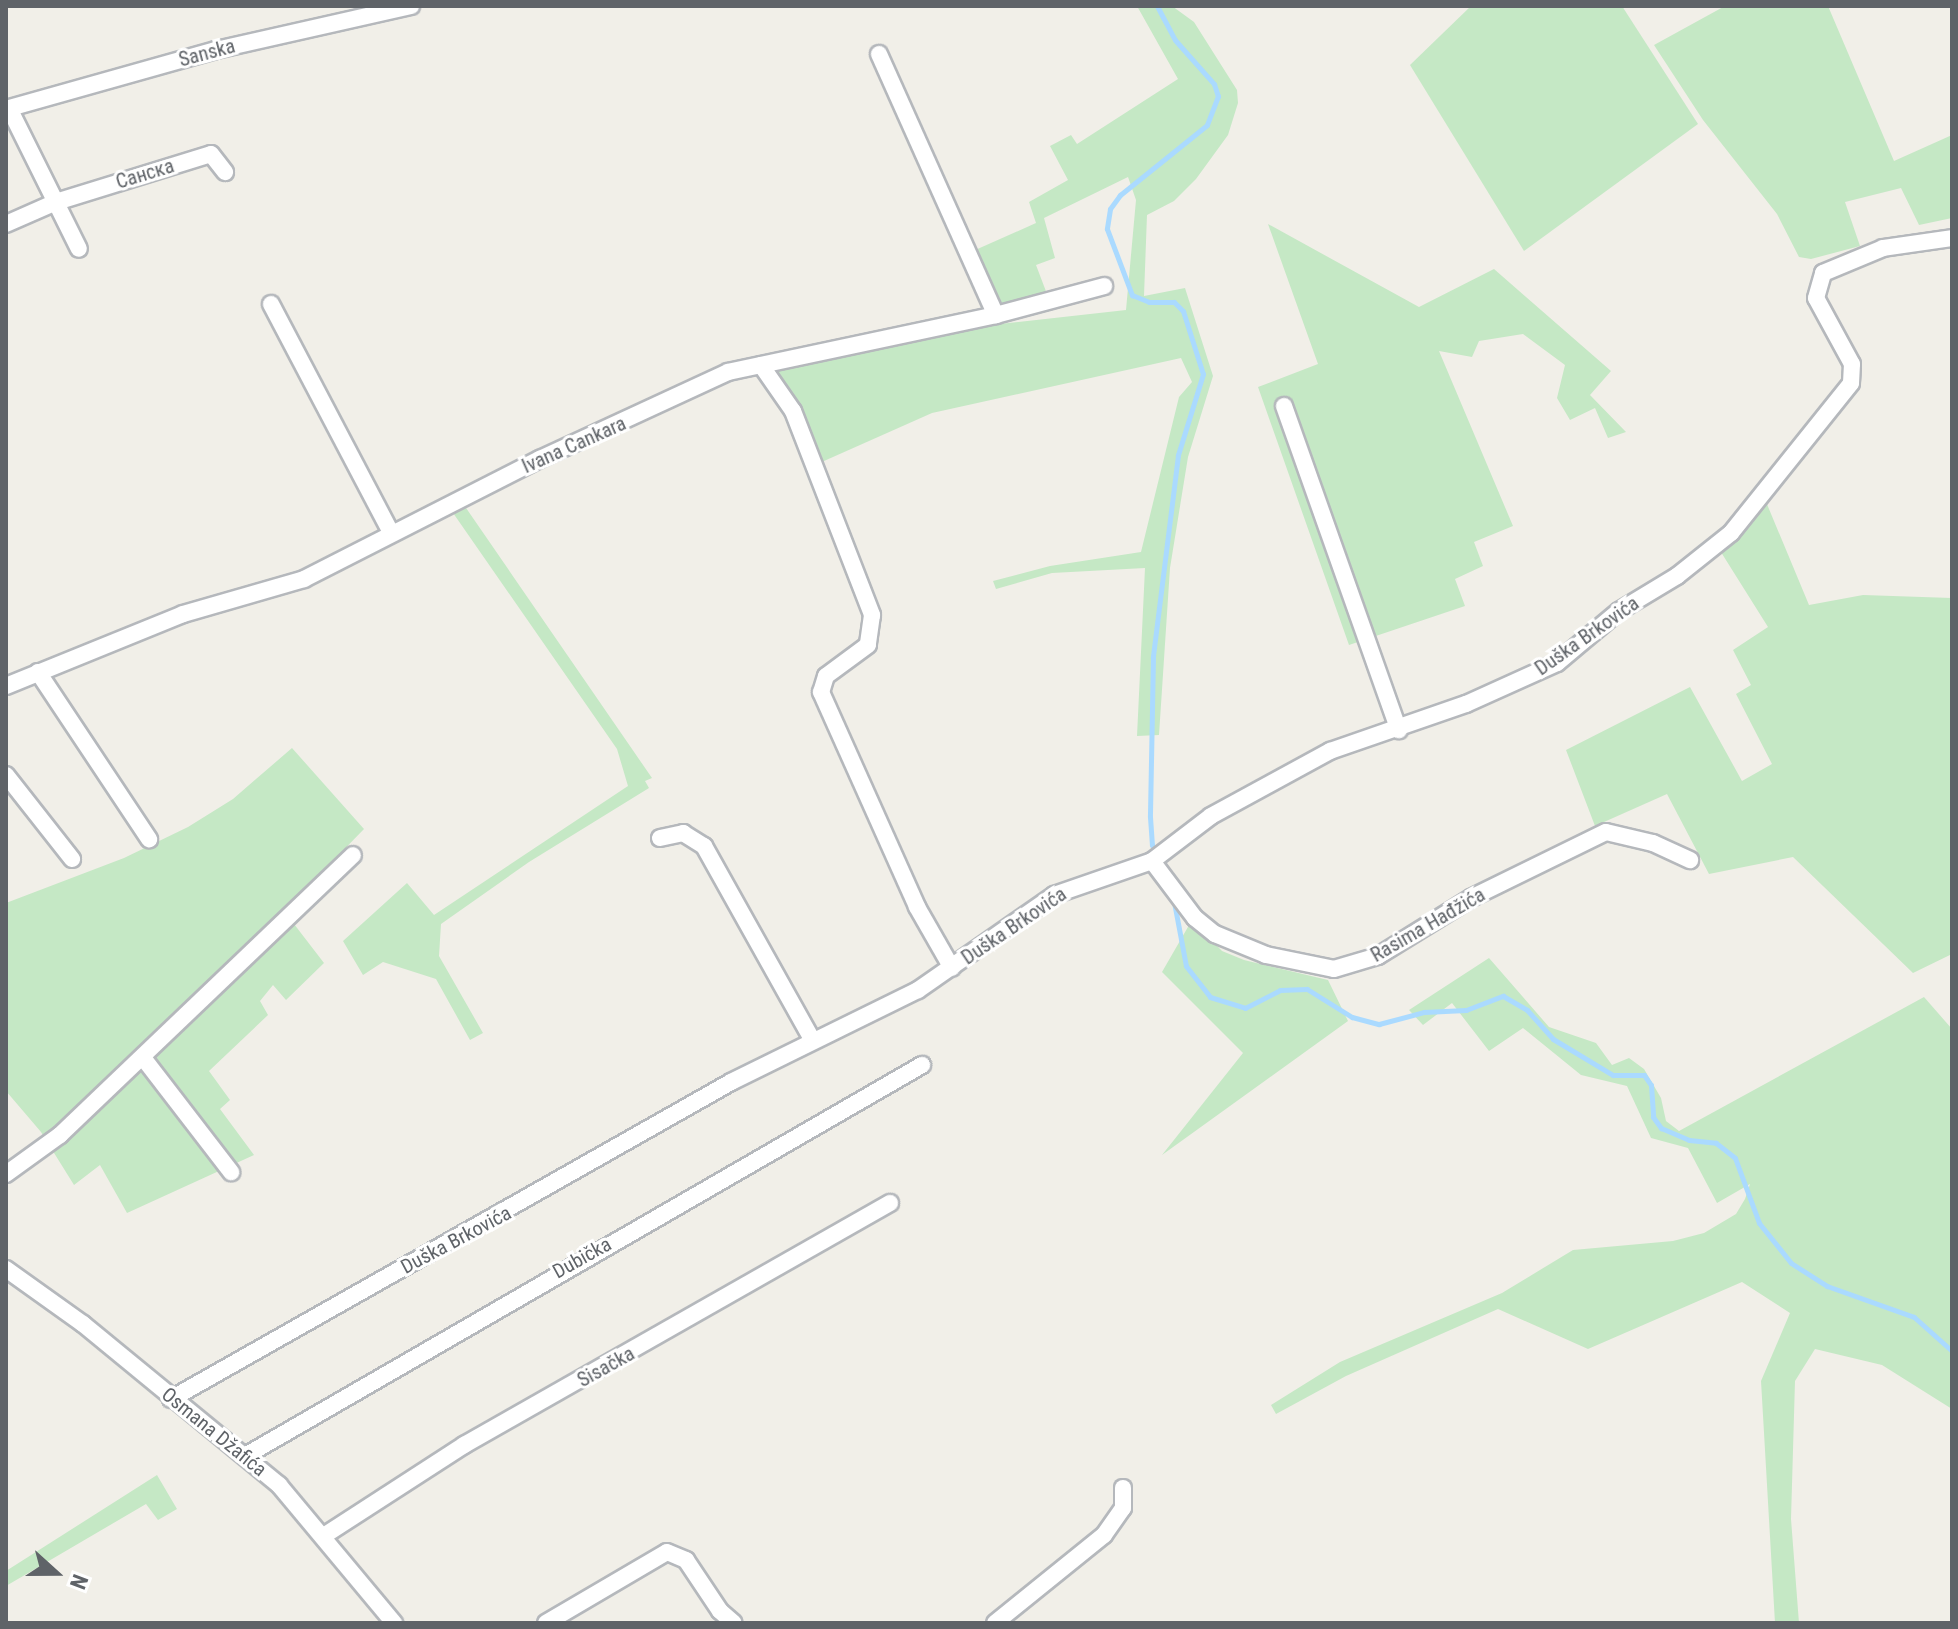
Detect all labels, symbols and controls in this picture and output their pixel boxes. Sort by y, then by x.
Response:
street label: Sanska [176,34,238,72]
street label: Санска [113,154,177,194]
street label: Ivana Cankara [518,411,630,479]
street label: Duška Brkovića [1530,591,1644,681]
street label: Duška Brkovića [957,882,1071,970]
street label: Rasima Hađžića [1367,883,1489,967]
street label: Duška Brkovića [397,1201,515,1279]
street label: Dubička [548,1232,616,1284]
street label: Sisačka [573,1342,639,1392]
street label: Osmana Džafića [157,1382,271,1482]
north arrow [16,1533,96,1613]
text: N [65,1571,93,1593]

